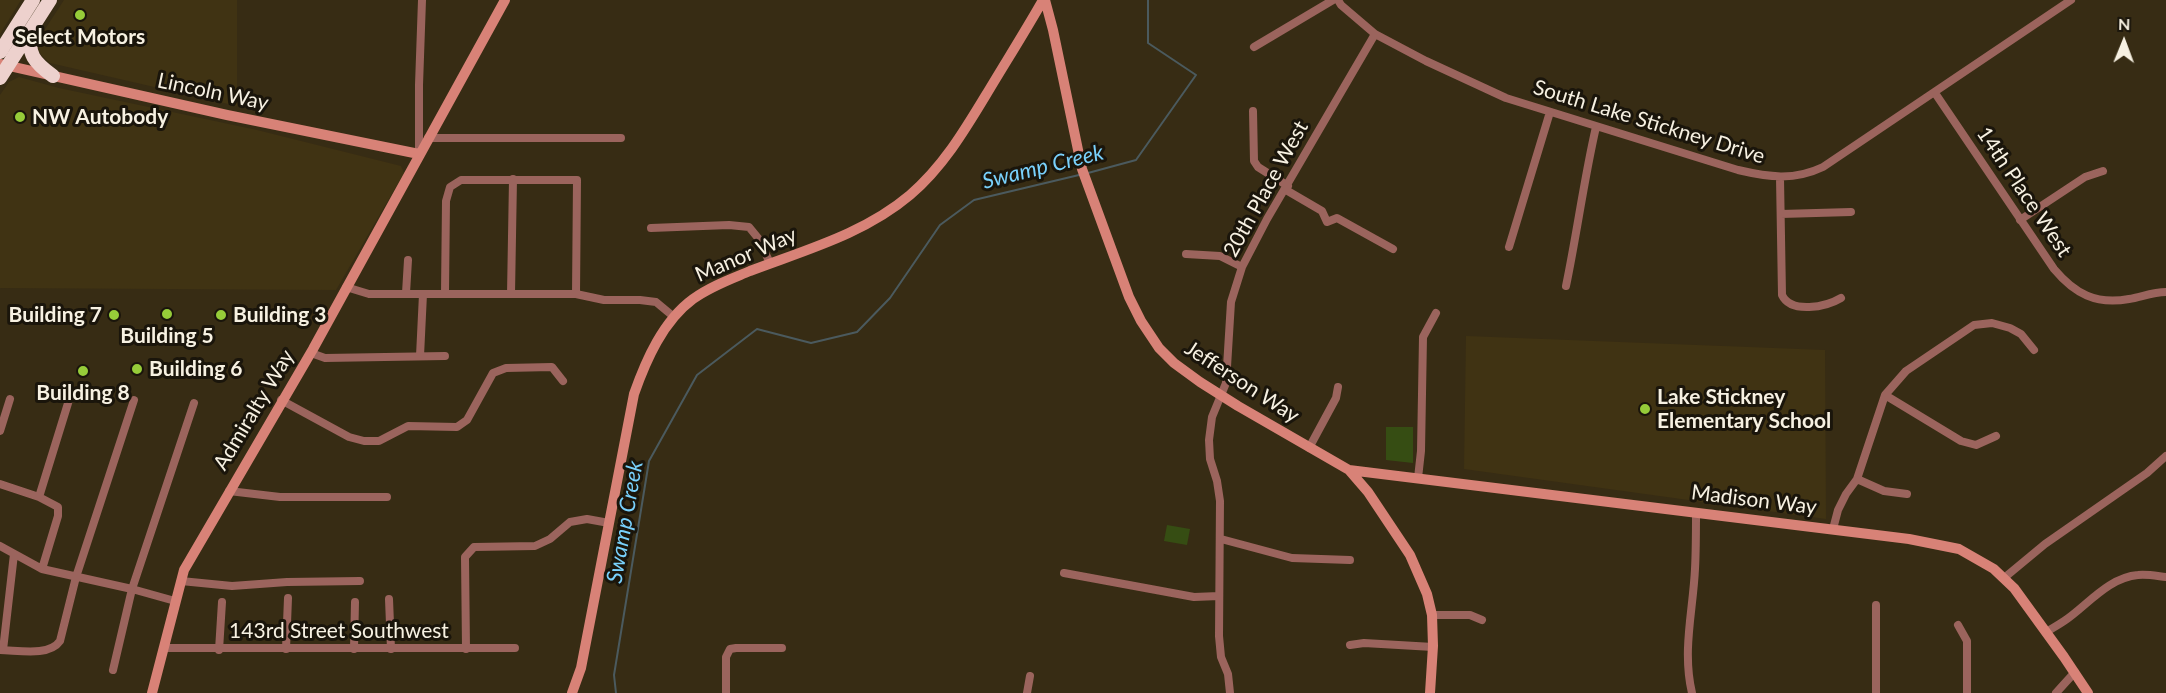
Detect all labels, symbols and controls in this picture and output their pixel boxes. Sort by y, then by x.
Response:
marker: Select Motors [73,8,87,22]
north arrow [2094,12,2154,72]
text: N [2118,14,2131,33]
place label: Select Motors [15,24,145,50]
street label: Lincoln Way [155,68,271,116]
street label: South Lake Stickney Drive [1530,75,1768,169]
place label: NW Autobody [32,104,168,130]
marker: NW Autobody [13,110,27,124]
street label: 20th Place West [1218,117,1314,261]
street label: 14th Place West [1971,122,2077,262]
water label: Swamp Creek [980,139,1106,195]
street label: Manor Way [691,222,801,288]
place label: Building 7 [8,302,102,328]
place label: Building 3 [233,302,327,328]
marker: Building 5 [160,307,174,321]
marker: Building 7 [107,308,121,322]
marker: Building 3 [214,308,228,322]
place label: Building 5 [120,323,214,349]
street label: Jefferson Way [1180,336,1304,428]
street label: Admiralty Way [208,345,300,475]
place label: Building 6 [149,356,243,382]
marker: Building 6 [130,362,144,376]
marker: Building 8 [76,364,90,378]
place label: Building 8 [36,380,130,406]
place label: Lake Stickney Elementary School [1657,384,1831,434]
marker: Lake Stickney Elementary School [1638,402,1652,416]
water label: Swamp Creek [601,459,649,585]
street label: Madison Way [1690,480,1818,520]
street label: 143rd Street Southwest [229,618,449,644]

